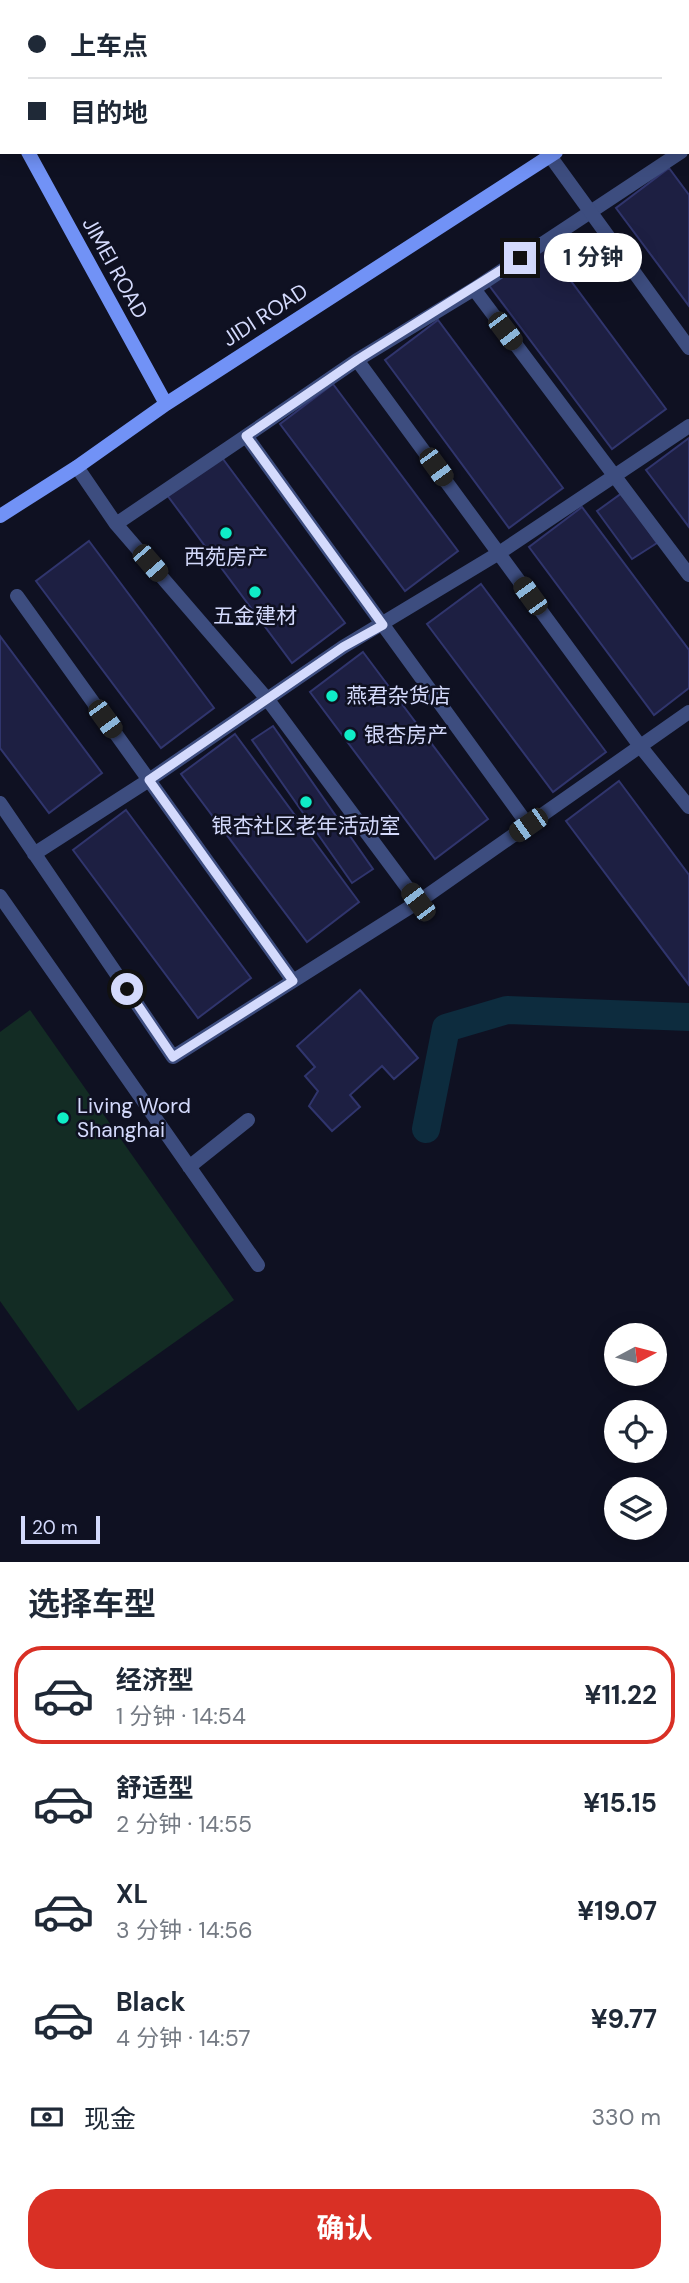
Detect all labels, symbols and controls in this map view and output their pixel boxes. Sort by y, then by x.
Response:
text: 上车点 [70,29,148,63]
text: 目的地 [70,96,148,130]
street label: JIMEI ROAD [76,212,154,324]
callout: 1 分钟 [544,233,642,282]
route end [504,242,536,274]
text: 1 分钟 [563,242,623,272]
street label: JIDI ROAD [217,277,313,353]
car [484,308,527,354]
car [416,444,457,490]
marker: 西苑房产 [218,525,234,541]
car [129,540,172,586]
place label: 西苑房产 [184,543,268,571]
car [510,573,551,619]
marker: 五金建材 [247,584,263,600]
place label: 五金建材 [213,602,297,630]
place label: 燕君杂货店 [346,682,451,710]
marker: 燕君杂货店 [324,688,340,704]
car [85,696,126,742]
place label: 银杏房产 [364,721,448,749]
marker: 银杏房产 [342,727,358,743]
marker: 银杏社区老年活动室 [298,794,314,810]
car [505,804,552,846]
place label: 银杏社区老年活动室 [212,812,401,840]
car [397,879,440,925]
route start [111,973,143,1005]
place label: Living Word Shanghai [77,1092,191,1144]
marker: Living Word Shanghai [55,1110,71,1126]
north arrow [604,1323,667,1386]
map controls [604,1323,667,1540]
button: locate [604,1400,667,1463]
button: layers [604,1477,667,1540]
scale bar [21,1513,100,1545]
text: 20 m [32,1515,78,1540]
text: 选择车型 [28,1583,156,1625]
text: 经济型 [116,1663,194,1697]
icon: car [32,1664,95,1727]
text: ¥11.22 [585,1678,657,1712]
text: 1 分钟 · 14:54 [116,1701,246,1731]
text: 舒适型 [116,1771,194,1805]
icon: car [32,1772,95,1835]
text: ¥15.15 [583,1786,657,1820]
text: 2 分钟 · 14:55 [116,1809,252,1839]
text: XL [116,1877,148,1911]
icon: car [32,1880,95,1943]
text: ¥19.07 [577,1894,657,1928]
text: 3 分钟 · 14:56 [116,1915,253,1945]
text: Black [116,1985,186,2019]
icon: car [32,1988,95,2051]
text: ¥9.77 [591,2002,657,2036]
text: 4 分钟 · 14:57 [116,2023,251,2053]
icon: cash [28,2098,66,2136]
text: 现金 [84,2102,136,2136]
text: 330 m [591,2102,661,2132]
button: 确认 [28,2189,661,2269]

